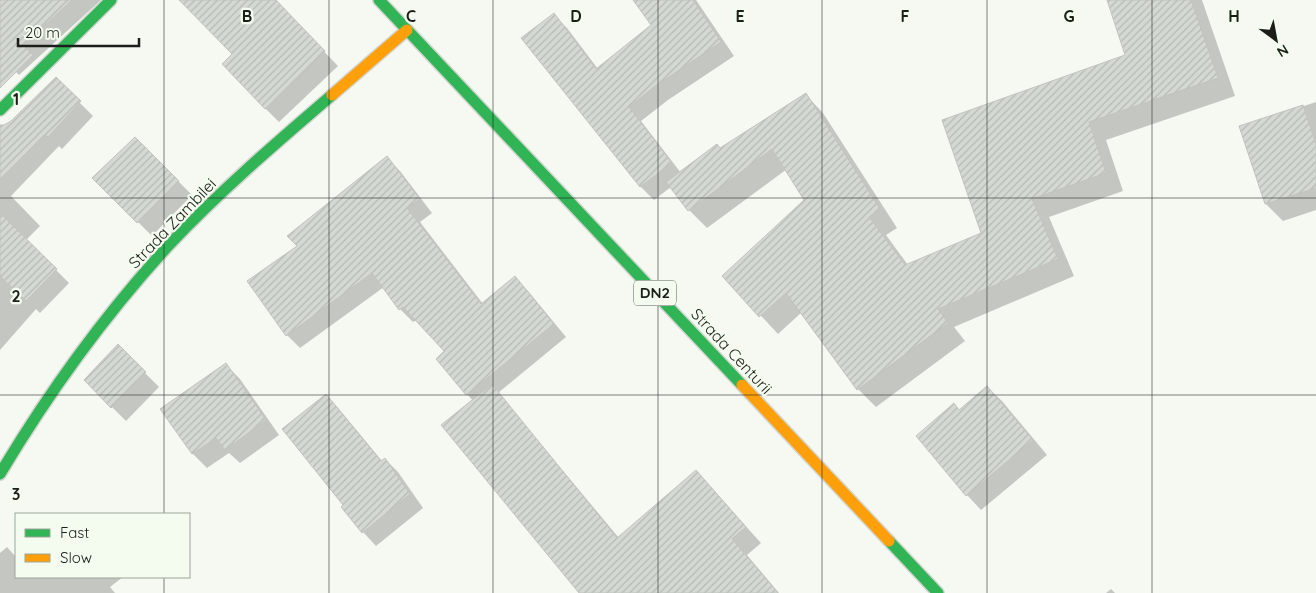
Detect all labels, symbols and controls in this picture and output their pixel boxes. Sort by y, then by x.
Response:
text: B [242,6,252,26]
text: C [406,6,416,26]
text: D [570,6,582,26]
text: E [735,6,745,26]
text: F [901,6,910,26]
text: G [1063,6,1075,26]
text: H [1228,6,1240,26]
scale bar [18,15,139,47]
north arrow [1251,15,1301,65]
text: 20 m [25,23,60,42]
text: N [1274,41,1292,61]
text: 1 [13,89,19,109]
street label: Strada Zambilei [124,174,220,272]
road number: DN2 [634,280,676,306]
text: 2 [11,286,21,306]
street label: Strada Centurii [687,304,777,398]
text: 3 [12,484,20,504]
legend [15,513,190,578]
text: Fast [60,523,89,542]
text: Slow [60,548,92,567]

